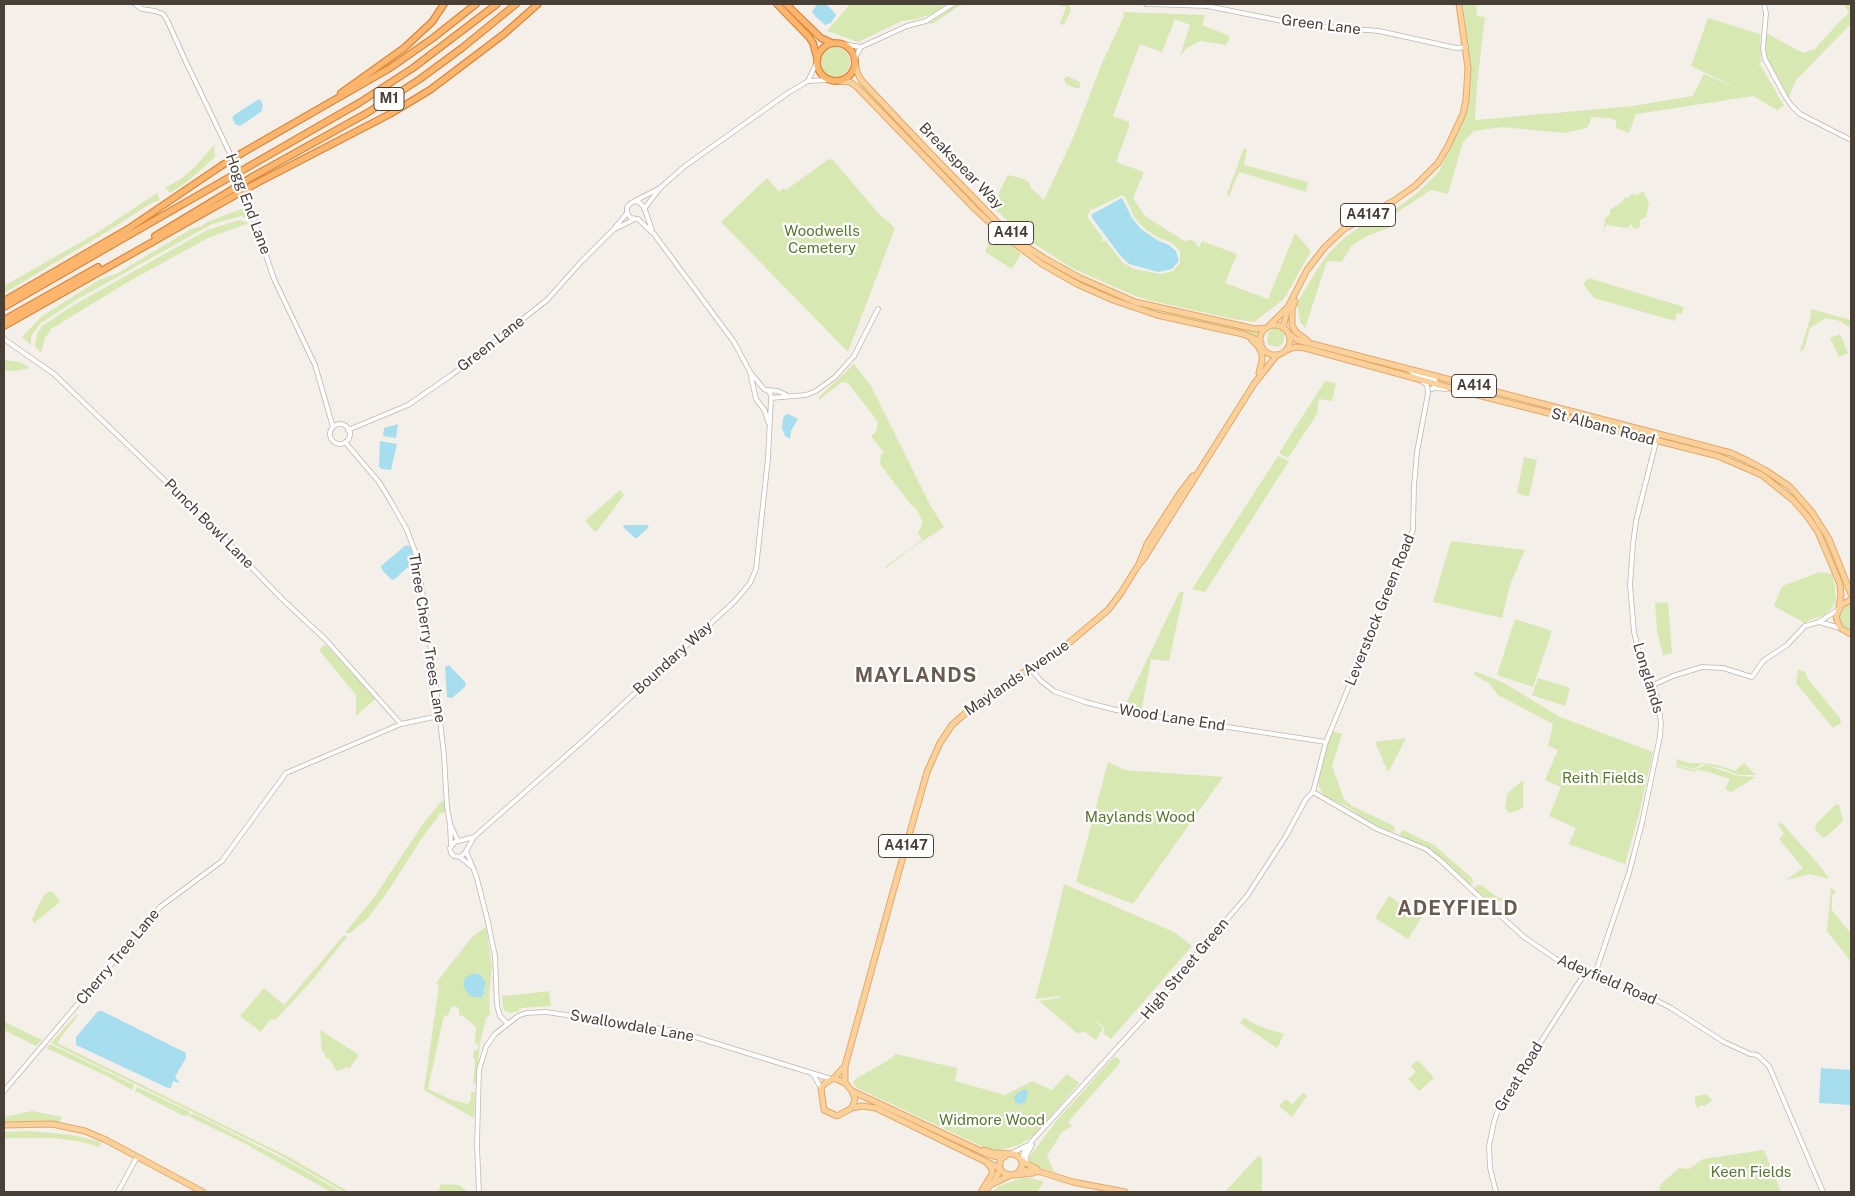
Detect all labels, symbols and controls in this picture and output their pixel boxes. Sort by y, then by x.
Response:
street label: Green Lane [1280,11,1362,39]
road number: M1 [374,88,404,110]
street label: Breakspear Way [915,119,1007,213]
street label: Hogg End Lane [221,151,275,257]
road number: A4147 [1340,204,1396,226]
park label: Woodwells Cemetery [784,222,860,257]
road number: A414 [988,222,1034,244]
street label: Green Lane [454,312,528,376]
road number: A414 [1452,374,1496,398]
street label: St Albans Road [1549,404,1657,450]
street label: Punch Bowl Lane [160,475,258,573]
street label: Leverstock Green Road [1341,532,1419,688]
street label: Three Cherry Trees Lane [405,552,449,724]
street label: Boundary Way [630,618,716,698]
street label: Maylands Avenue [961,636,1073,720]
street label: Longlands [1629,641,1667,715]
district label: MAYLANDS [854,664,978,688]
street label: Wood Lane End [1118,701,1226,735]
park label: Reith Fields [1562,769,1644,787]
park label: Maylands Wood [1085,808,1195,826]
road number: A4147 [878,834,934,858]
district label: ADEYFIELD [1396,897,1520,921]
street label: Cherry Tree Lane [73,905,163,1009]
street label: High Street Green [1137,915,1233,1023]
street label: Adeyfield Road [1555,951,1659,1009]
street label: Swallowdale Lane [568,1006,696,1046]
street label: Great Road [1491,1039,1547,1115]
park label: Widmore Wood [939,1111,1045,1129]
park label: Keen Fields [1711,1163,1791,1181]

